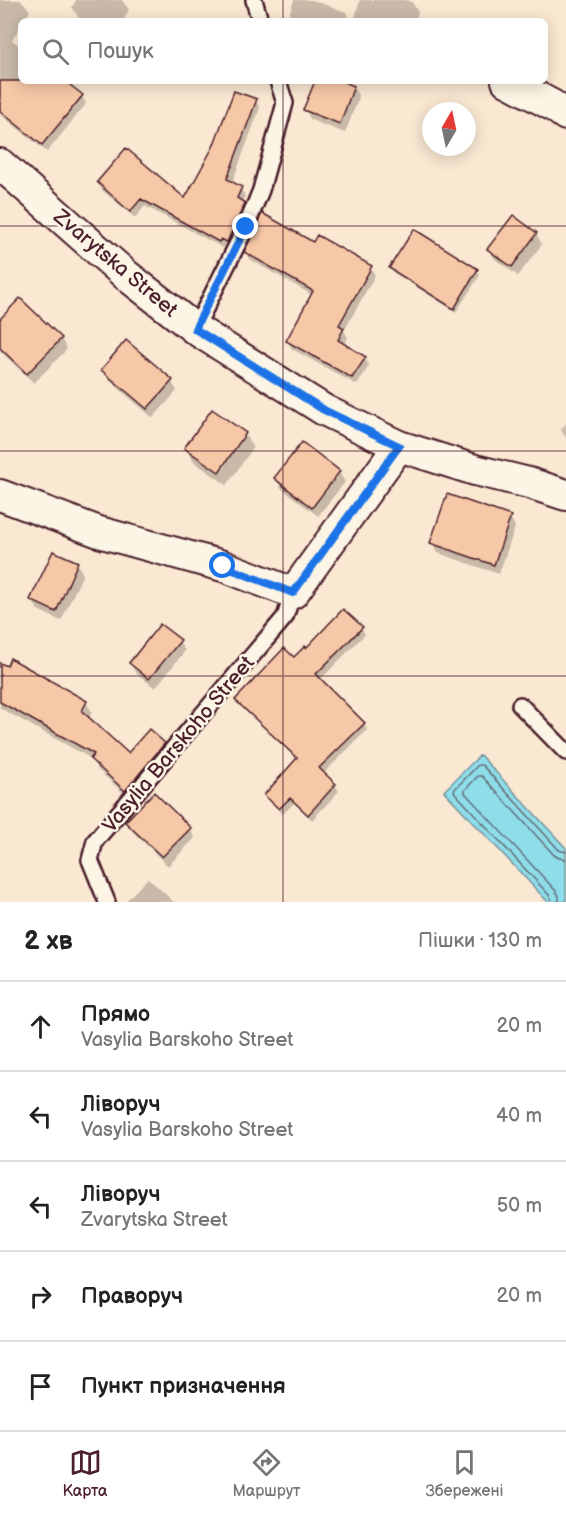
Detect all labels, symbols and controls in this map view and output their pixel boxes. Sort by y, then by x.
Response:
search box [18,18,548,84]
icon: search [39,35,72,68]
text: Пошук [87,38,154,65]
north arrow [422,102,476,156]
street label: Zvarytska Street [48,204,183,323]
route end [232,213,258,239]
route start [209,552,235,578]
street label: Vasylia Barskoho Street [97,650,260,838]
text: 2 хв [24,926,73,957]
text: Пішки · 130 m [418,929,542,953]
text: Прямо [81,1001,150,1028]
icon: ahead [24,1010,57,1043]
text: 20 m [497,1014,542,1038]
text: Vasylia Barskoho Street [81,1028,293,1052]
text: Ліворуч [81,1091,161,1118]
icon: left [24,1100,57,1133]
text: 40 m [496,1104,542,1128]
text: Vasylia Barskoho Street [81,1118,293,1142]
text: Ліворуч [81,1181,161,1208]
icon: left [24,1190,57,1223]
text: 50 m [497,1194,542,1218]
text: Zvarytska Street [81,1208,228,1232]
icon: right [24,1280,57,1313]
text: Праворуч [81,1283,183,1310]
text: 20 m [497,1284,542,1308]
icon: arrive [24,1370,57,1403]
text: Пункт призначення [81,1373,286,1400]
tab: Карта [62,1446,108,1501]
tab: Маршрут [232,1446,301,1501]
tab: Збережені [425,1446,504,1501]

